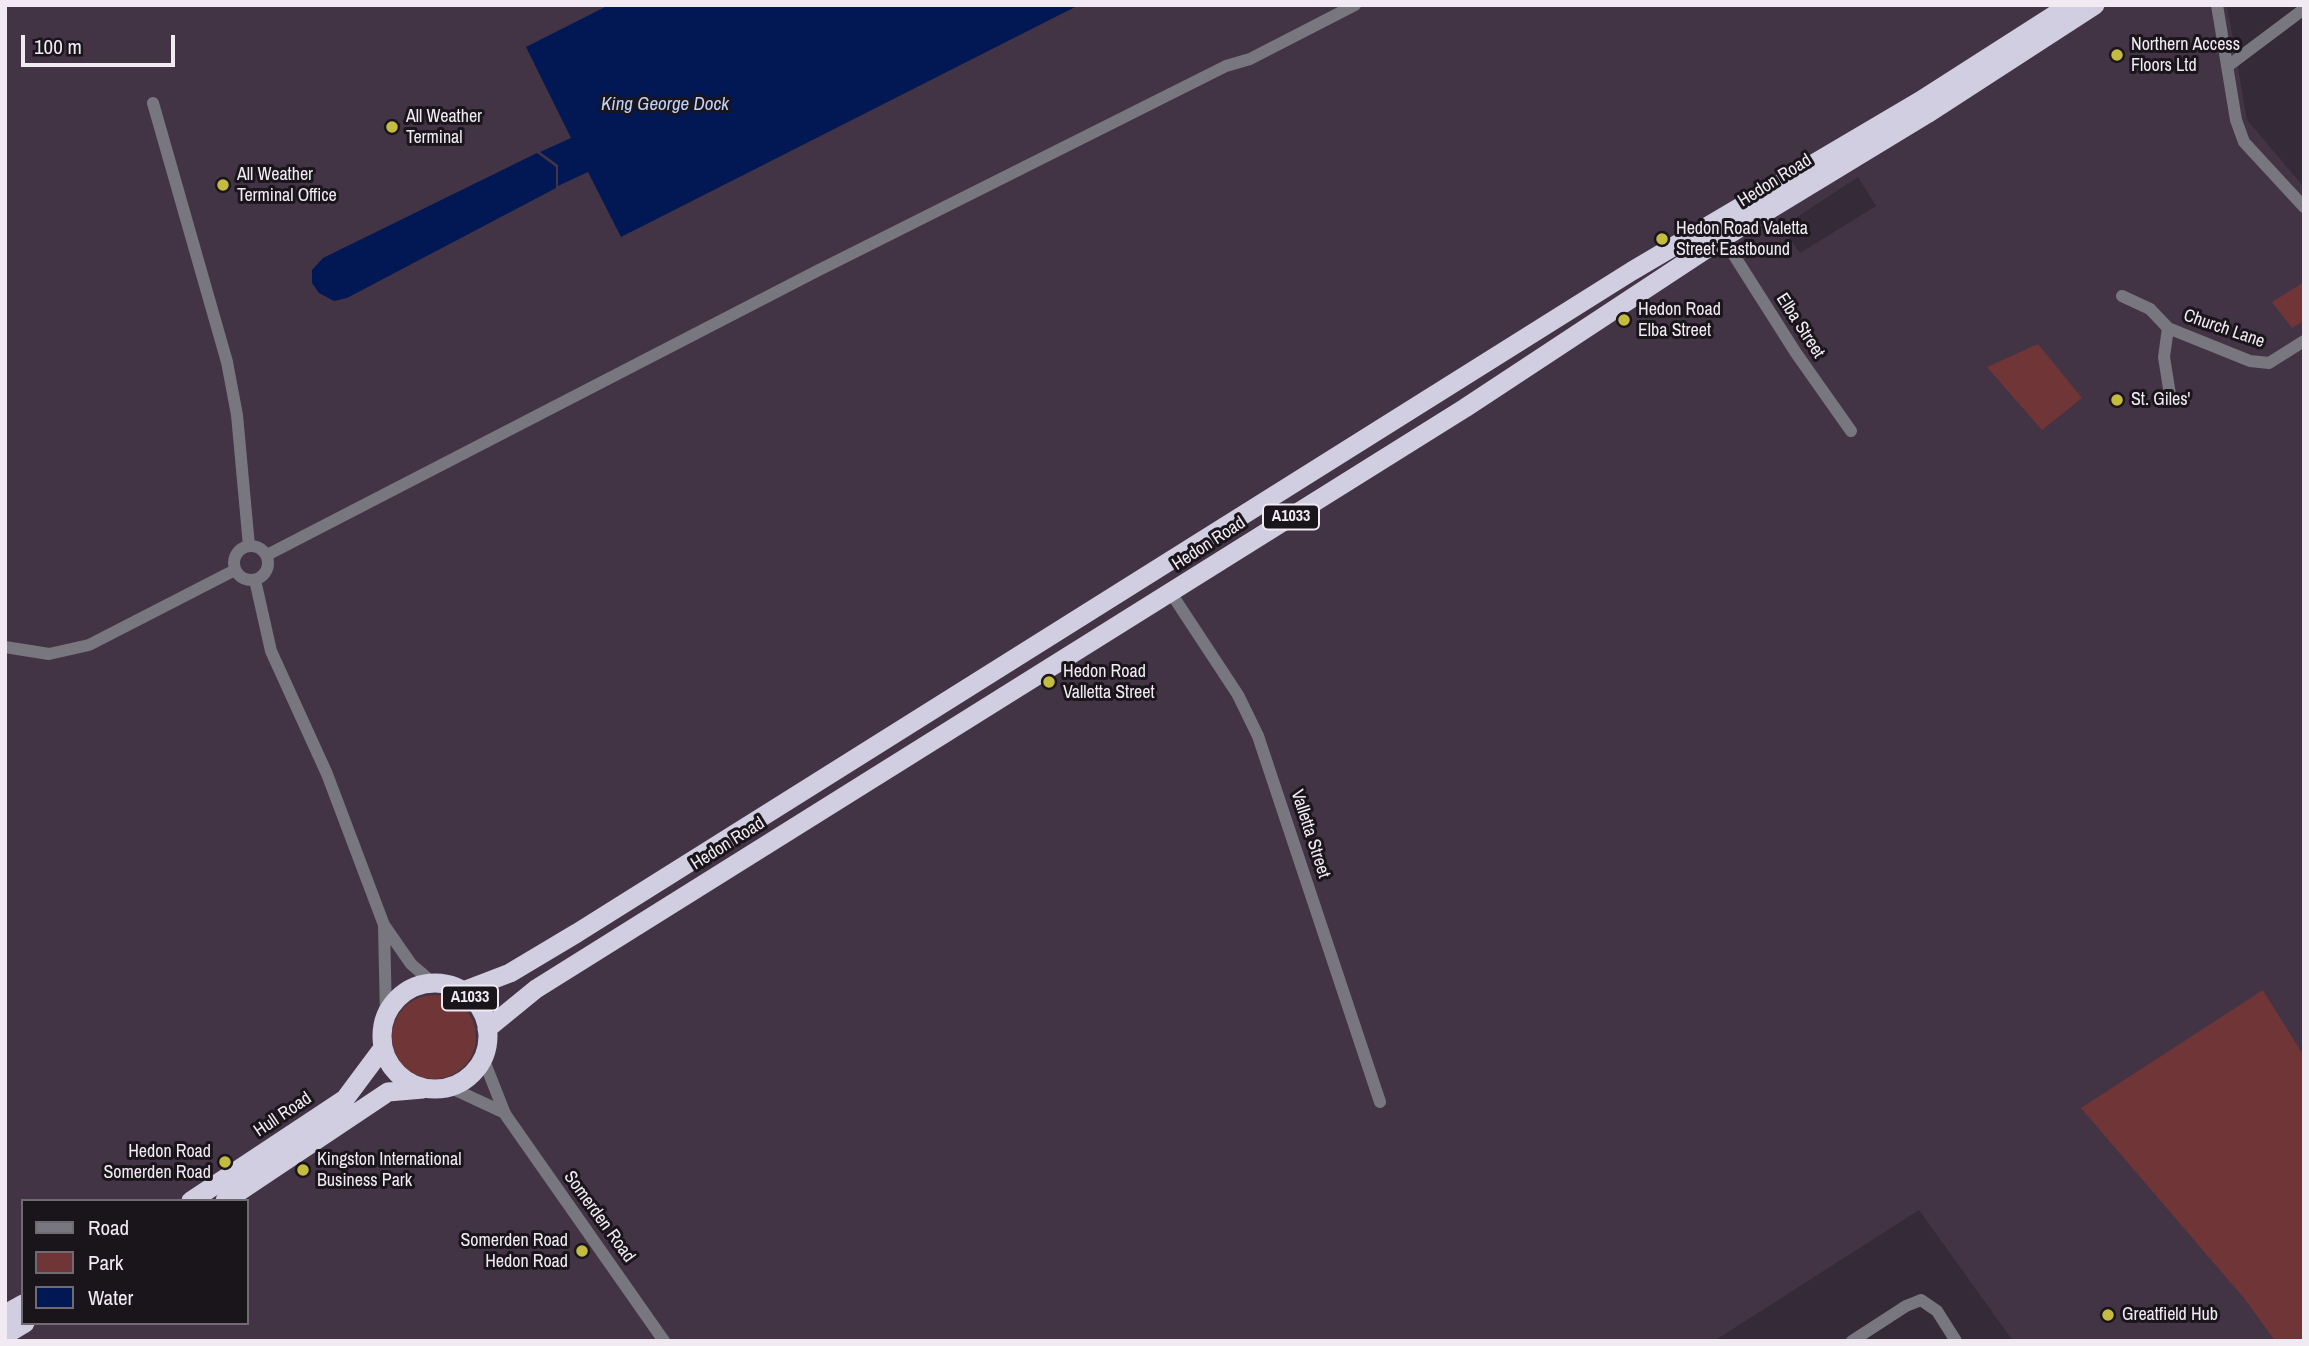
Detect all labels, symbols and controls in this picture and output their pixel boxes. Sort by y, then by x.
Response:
scale bar [24,21,178,65]
text: 100 m [34,32,82,61]
place label: Northern Access Floors Ltd [2131,34,2240,76]
marker: Northern Access Floors Ltd [2109,47,2125,63]
water label: King George Dock [601,94,729,116]
place label: All Weather Terminal [406,106,482,148]
marker: All Weather Terminal [384,119,400,135]
street label: Hedon Road [1734,150,1816,212]
place label: All Weather Terminal Office [237,164,337,206]
marker: All Weather Terminal Office [215,177,231,193]
place label: Hedon Road Valetta Street Eastbound [1676,218,1808,260]
marker: Hedon Road Valetta Street Eastbound [1654,231,1670,247]
street label: Elba Street [1771,289,1829,363]
place label: Hedon Road Elba Street [1638,299,1721,342]
street label: Church Lane [2181,305,2267,353]
marker: Hedon Road Elba Street [1616,312,1632,328]
place label: St. Giles' [2131,389,2190,411]
marker: St. Giles' [2109,392,2125,408]
road number: A1033 [1263,504,1319,530]
street label: Hedon Road [1168,512,1250,576]
place label: Hedon Road Valletta Street [1063,661,1155,704]
marker: Hedon Road Valletta Street [1041,674,1057,690]
street label: Valletta Street [1286,787,1334,881]
street label: Hedon Road [687,813,769,875]
road number: A1033 [442,986,498,1010]
street label: Hull Road [250,1088,316,1142]
place label: Hedon Road Somerden Road [104,1141,211,1184]
place label: Kingston International Business Park [317,1149,461,1192]
marker: Hedon Road Somerden Road [217,1154,233,1170]
marker: Kingston International Business Park [295,1162,311,1178]
street label: Somerden Road [559,1167,639,1267]
legend [21,1199,248,1325]
text: Road [88,1213,129,1242]
place label: Somerden Road Hedon Road [461,1230,568,1272]
marker: Somerden Road Hedon Road [574,1243,590,1259]
text: Park [88,1248,123,1277]
text: Water [88,1283,133,1312]
place label: Greatfield Hub [2122,1304,2218,1326]
marker: Greatfield Hub [2100,1307,2116,1323]

